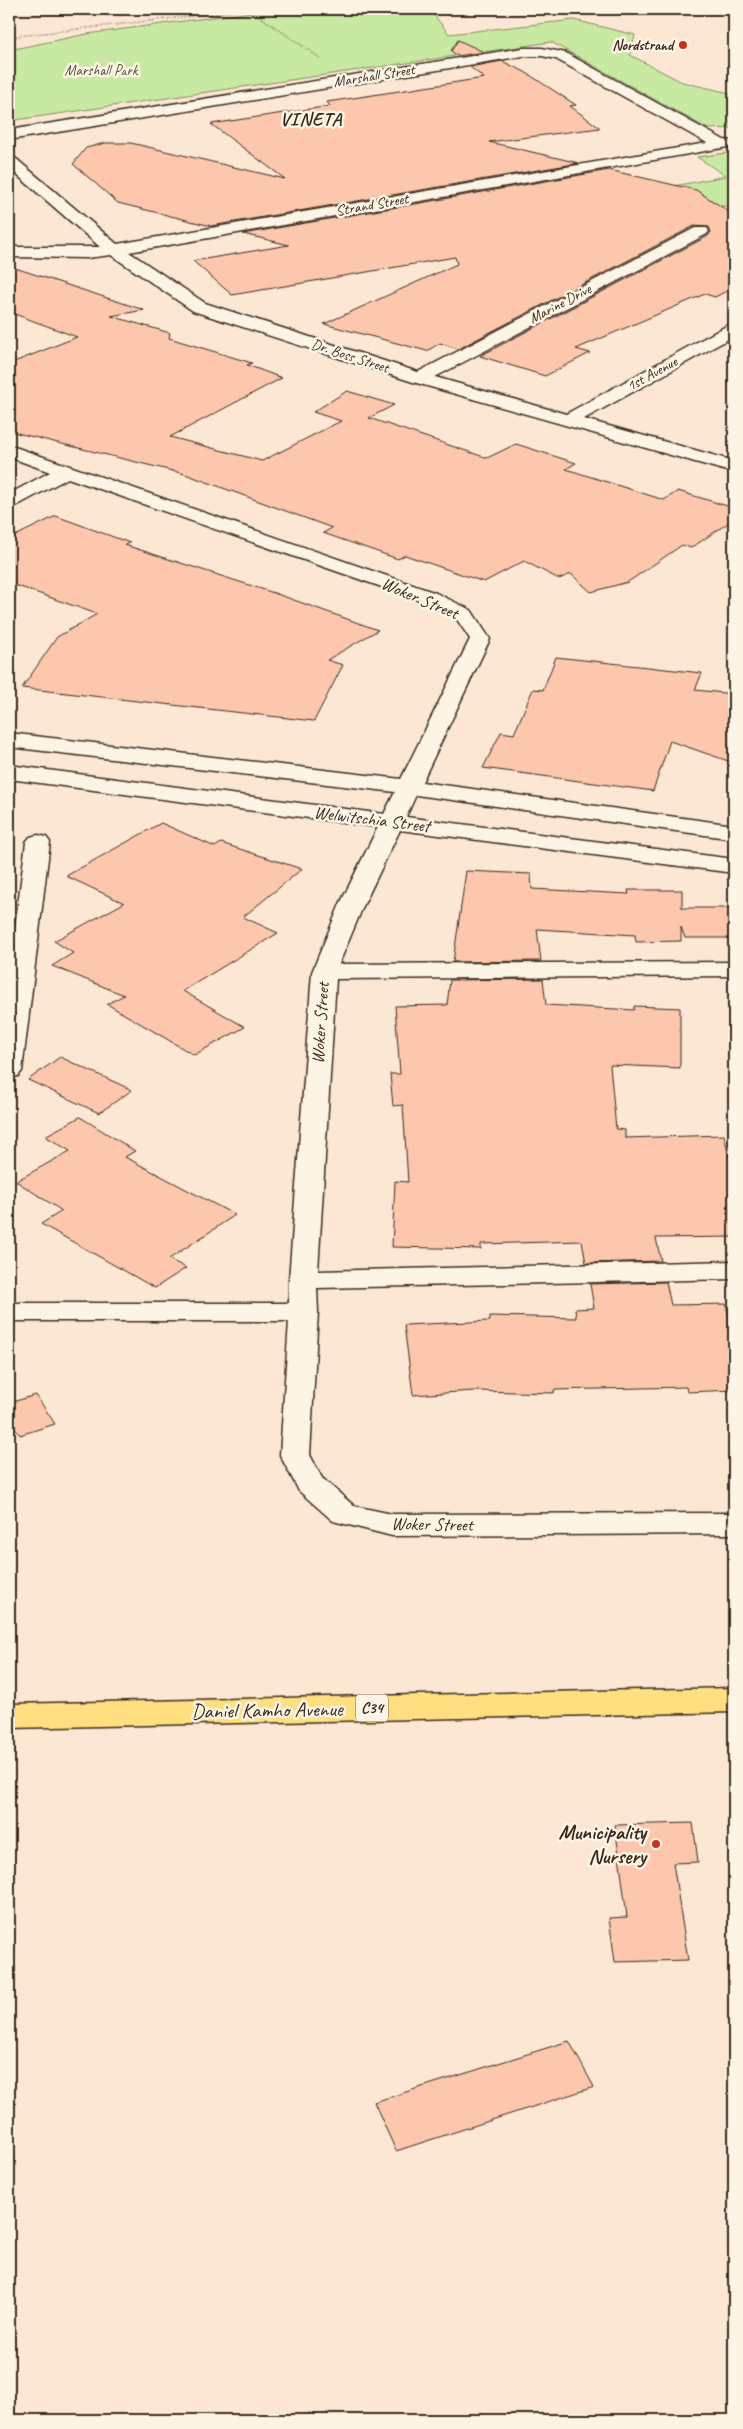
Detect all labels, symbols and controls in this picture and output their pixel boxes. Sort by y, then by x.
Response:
place label: Nordstrand [612,36,676,55]
marker: Nordstrand [677,39,689,51]
street label: Marshall Street [332,60,418,92]
park label: Marshall Park [65,61,139,80]
district label: VINETA [280,107,343,131]
street label: Strand Street [334,189,412,221]
street label: Marine Drive [526,279,595,328]
street label: Dr. Boss Street [309,335,393,378]
street label: 1st Avenue [623,352,682,396]
street label: Woker Street [378,572,464,625]
street label: Welwitschia Street [313,801,434,837]
street label: Woker Street [306,980,334,1064]
street label: Woker Street [391,1512,475,1536]
road number: C34 [356,1695,388,1722]
street label: Daniel Kamho Avenue [191,1696,344,1724]
place label: Municipality Nursery [558,1819,649,1869]
marker: Municipality Nursery [650,1838,662,1850]

